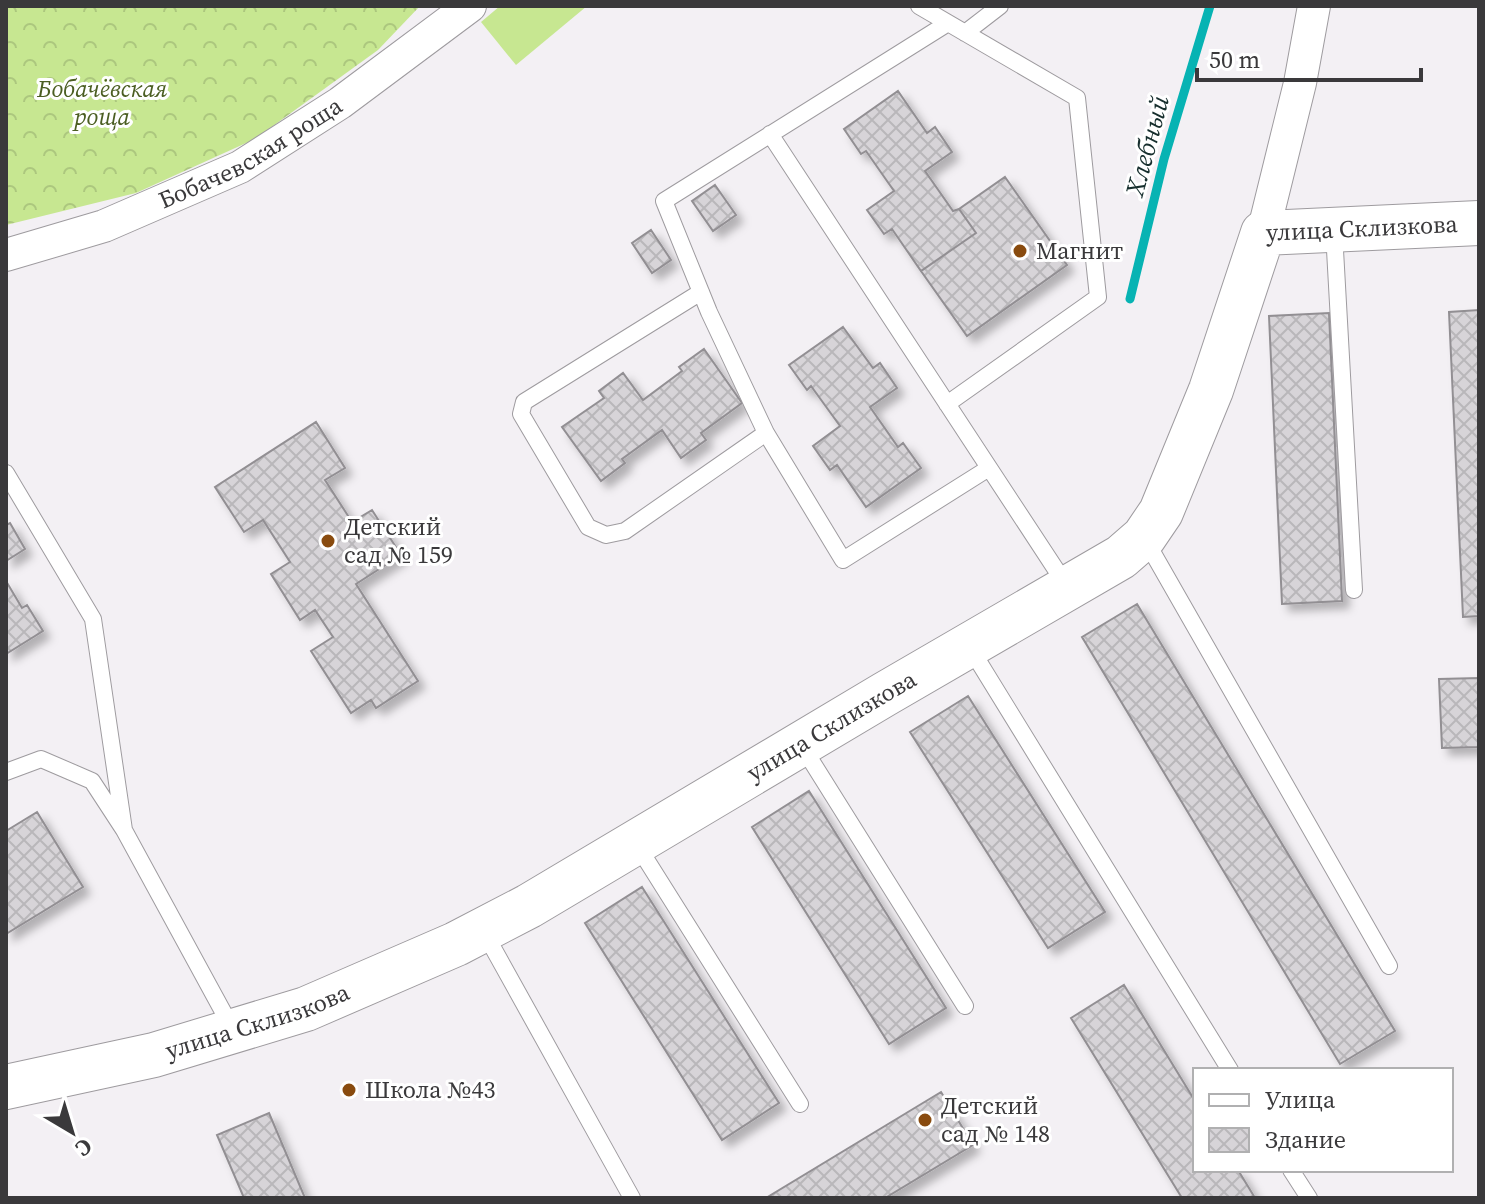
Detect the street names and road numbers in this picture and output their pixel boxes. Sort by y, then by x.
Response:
street label: Бобачевская роща [153,88,349,216]
street label: улица Склизкова [1265,207,1459,249]
street label: улица Склизкова [740,662,923,789]
street label: улица Склизкова [161,975,355,1067]

